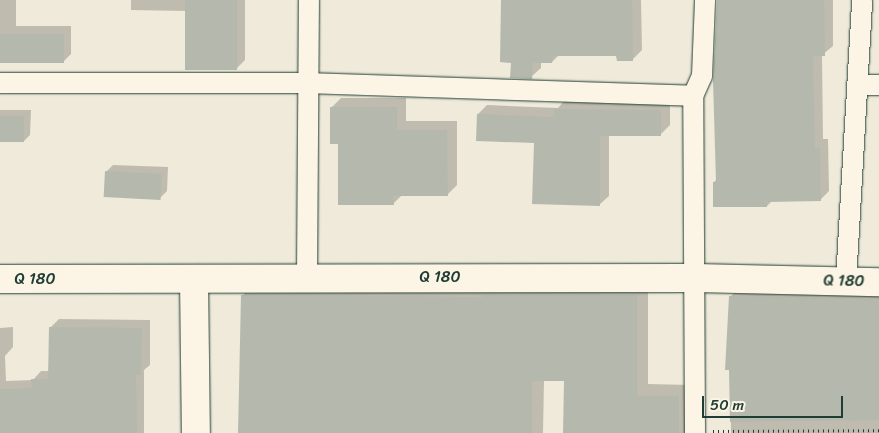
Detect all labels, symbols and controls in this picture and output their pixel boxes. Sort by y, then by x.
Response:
street label: Q 180 [419,267,461,287]
street label: Q 180 [14,269,56,289]
street label: Q 180 [823,271,865,291]
scale bar [704,386,845,418]
text: 50 m [710,392,744,418]

